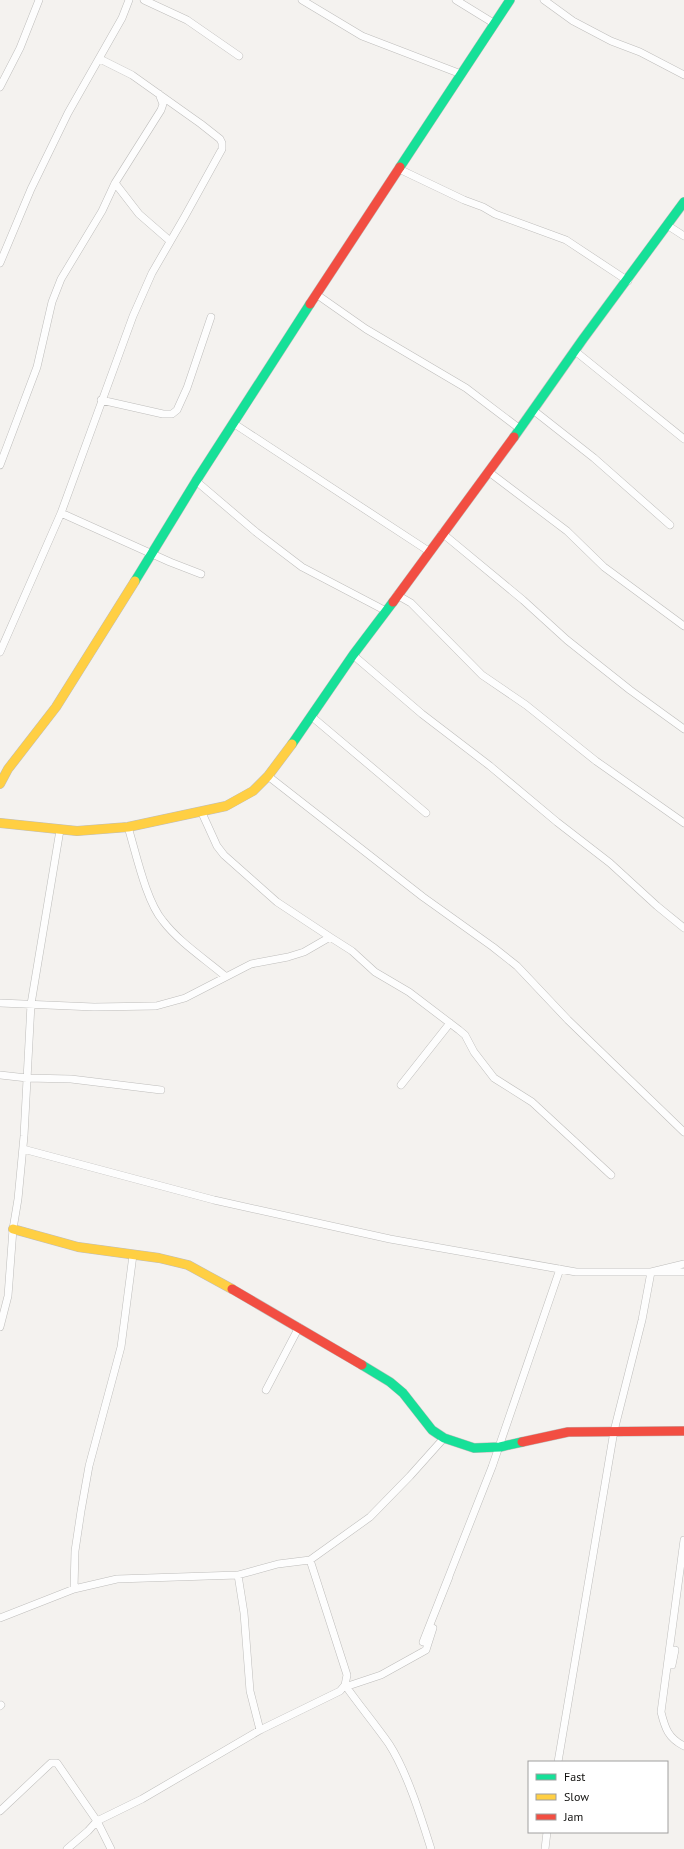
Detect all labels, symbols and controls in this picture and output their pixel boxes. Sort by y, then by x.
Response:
legend [528,1761,668,1833]
text: Fast [564,1769,585,1784]
text: Slow [564,1789,589,1804]
text: Jam [563,1809,583,1824]

